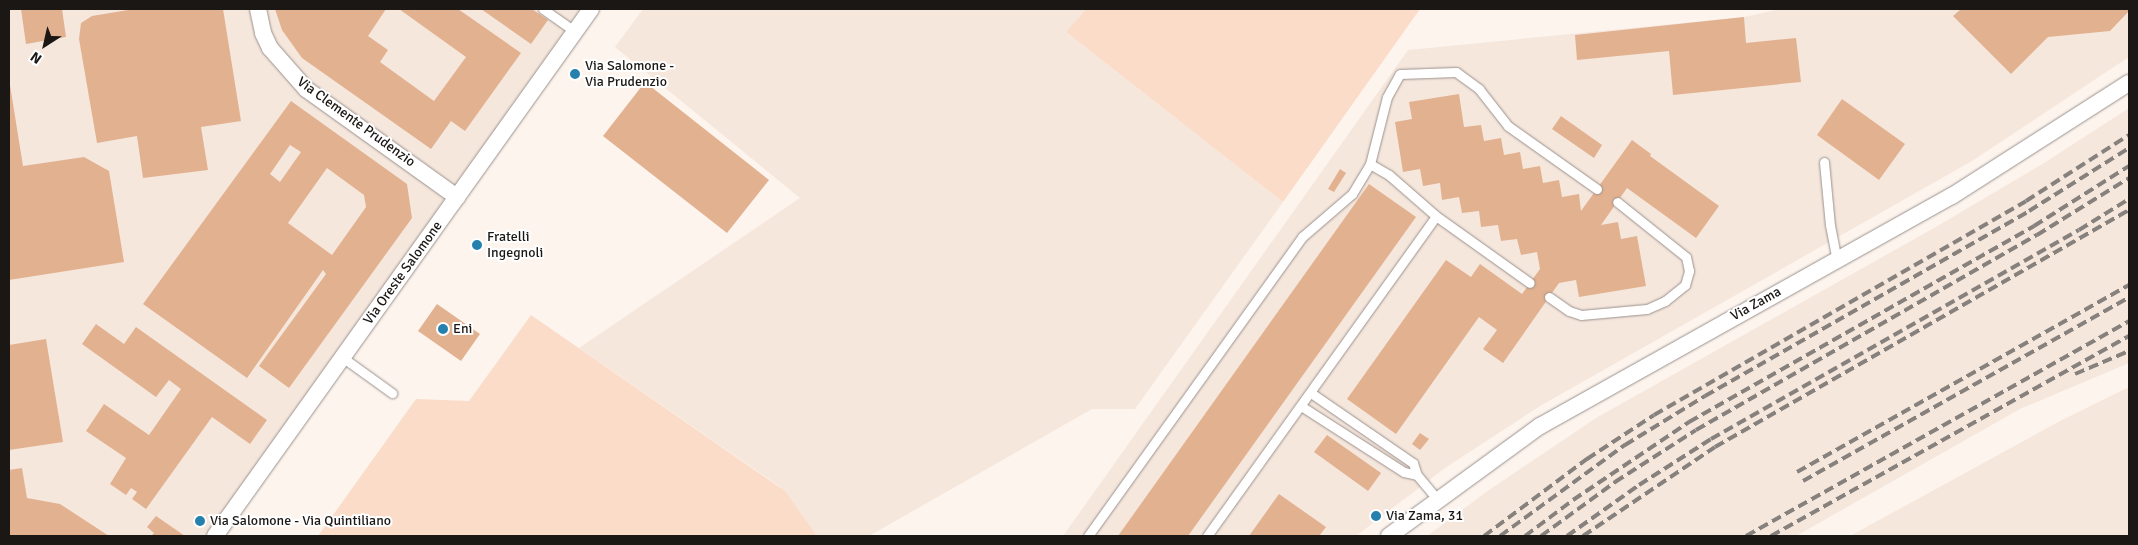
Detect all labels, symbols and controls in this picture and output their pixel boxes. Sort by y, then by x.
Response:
north arrow [20,20,70,70]
text: N [27,48,45,67]
place label: Via Salomone - Via Prudenzio [585,58,674,90]
marker: Via Salomone - Via Prudenzio [569,68,581,80]
street label: Via Clemente Prudenzio [294,73,418,171]
street label: Via Oreste Salomone [360,218,446,328]
place label: Fratelli Ingegnoli [487,229,543,262]
marker: Fratelli Ingegnoli [471,239,483,251]
street label: Via Zama [1728,283,1784,325]
place label: Eni [453,321,472,337]
marker: Eni [437,323,449,335]
place label: Via Zama, 31 [1386,508,1463,524]
marker: Via Zama, 31 [1370,510,1382,522]
place label: Via Salomone - Via Quintiliano [210,513,391,529]
marker: Via Salomone - Via Quintiliano [194,515,206,527]

